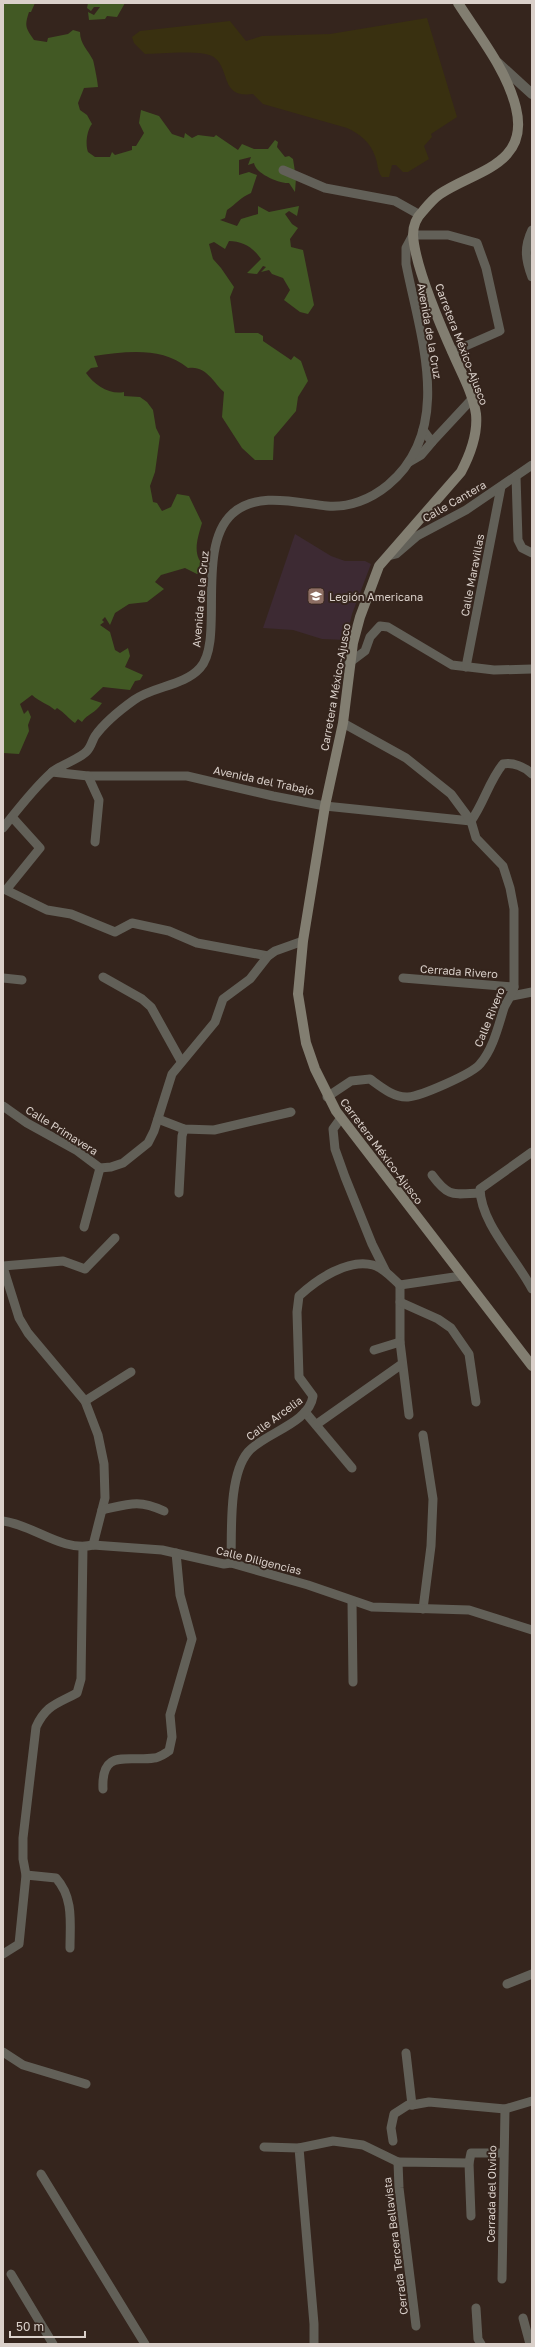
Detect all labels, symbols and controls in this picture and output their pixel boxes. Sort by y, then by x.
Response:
street label: Carretera México-Ajusco [433,281,491,407]
street label: Avenida de la Cruz [415,282,445,380]
street label: Calle Cantera [420,478,488,524]
street label: Calle Maravillas [458,532,486,617]
street label: Avenida de la Cruz [189,550,211,648]
school or university icon: Legión Americana [306,586,326,606]
place label: Legión Americana [329,590,423,603]
street label: Carretera México-Ajusco [317,622,353,752]
street label: Avenida del Trabajo [212,763,316,797]
street label: Cerrada Rivero [420,962,499,980]
street label: Calle Rivero [471,985,507,1049]
street label: Carretera México-Ajusco [338,1095,426,1207]
street label: Calle Primavera [24,1103,100,1157]
street label: Calle Arcelia [243,1393,305,1443]
street label: Calle Diligencias [215,1543,303,1577]
street label: Cerrada del Olvido [484,2145,498,2243]
street label: Cerrada Tercera Bellavista [380,2176,410,2316]
scale bar [10,2313,85,2339]
text: 50 m [16,2319,44,2334]

